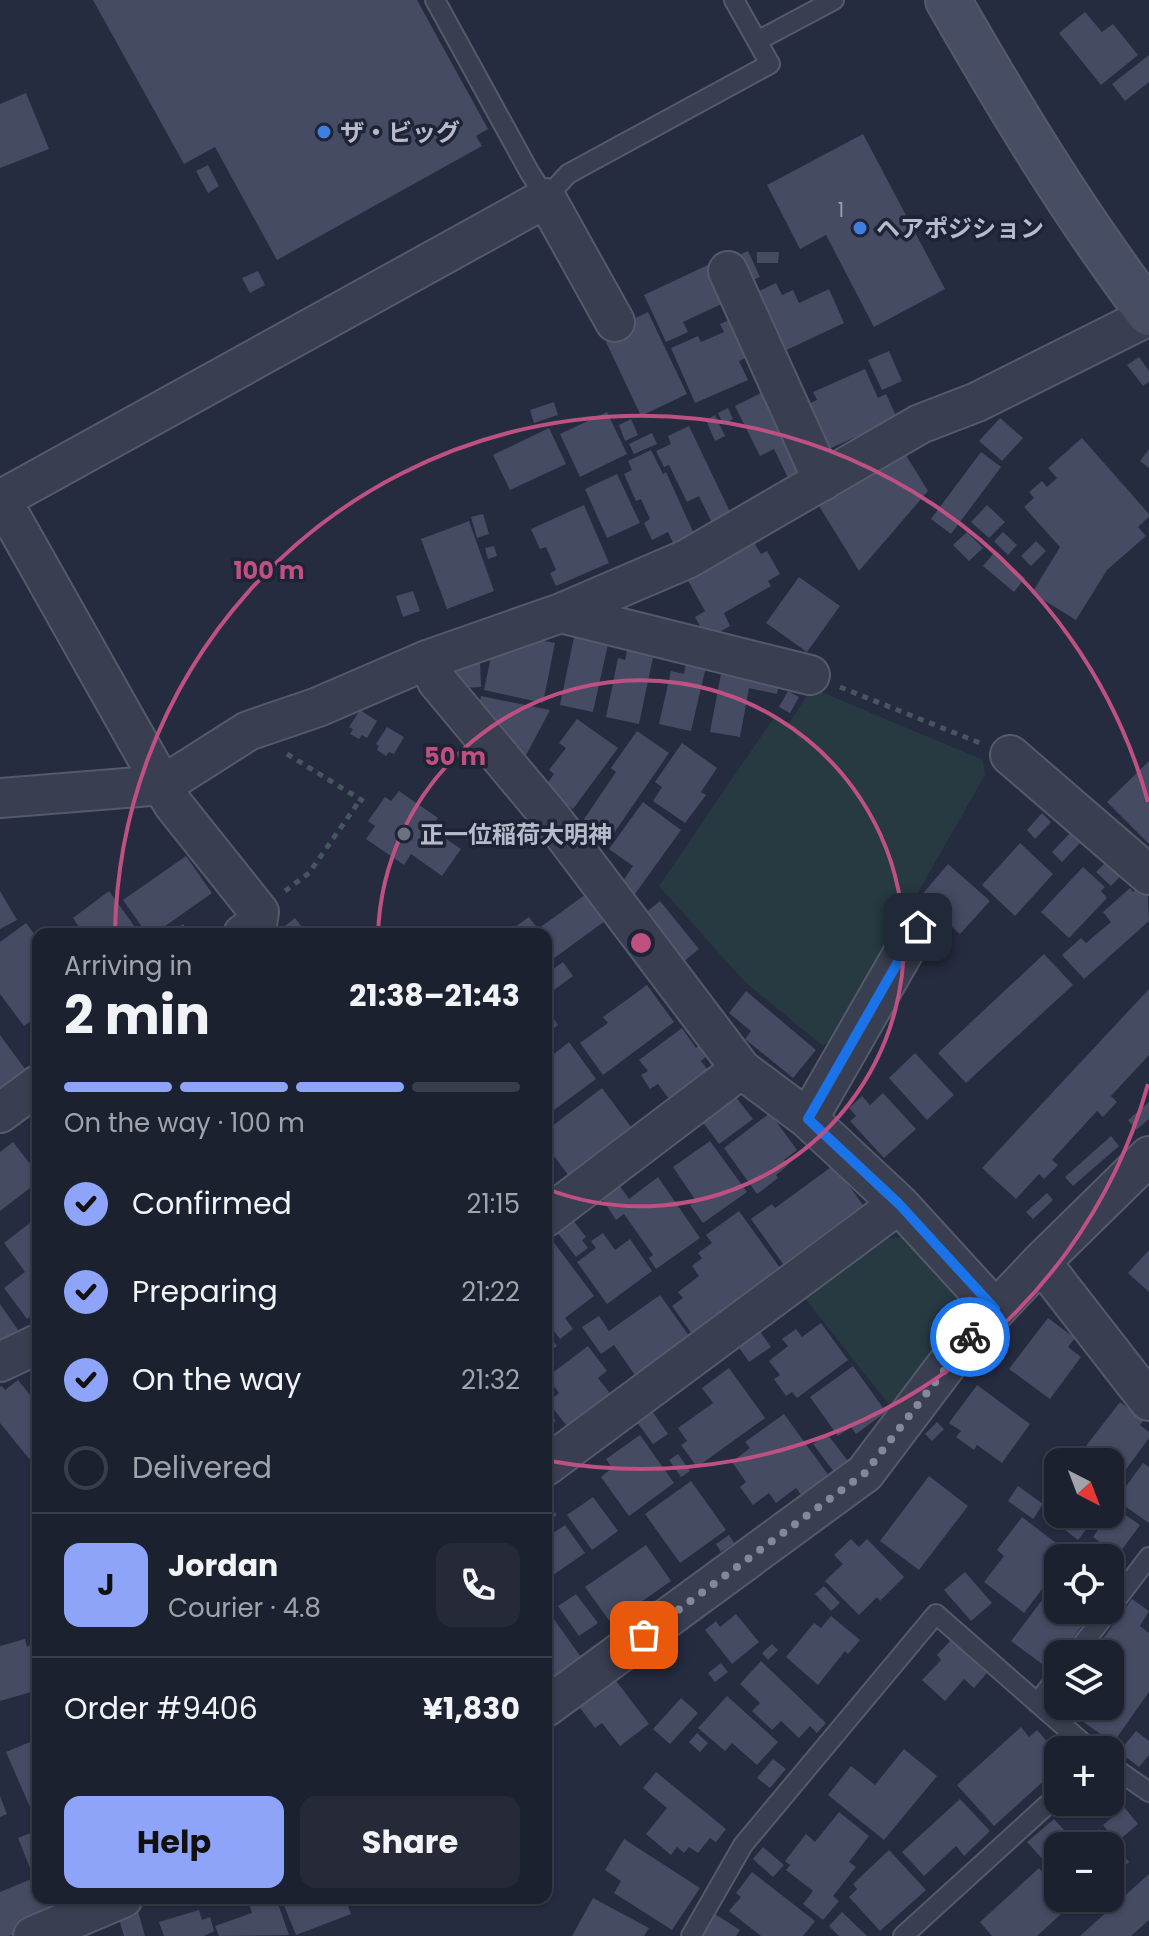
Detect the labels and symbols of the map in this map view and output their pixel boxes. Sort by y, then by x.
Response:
place label: ザ・ビッグ [340,116,460,149]
marker: ザ・ビッグ [315,123,333,141]
house number: 1 [838,196,844,224]
place label: ヘアポジション [876,212,1044,245]
marker: ヘアポジション [851,219,869,237]
text: 100 m [234,554,304,587]
text: 50 m [424,740,486,773]
place label: 正一位稲荷大明神 [420,818,612,851]
marker: 正一位稲荷大明神 [395,825,413,843]
pin [884,893,952,961]
centre of rings [627,929,655,957]
courier [930,1297,1010,1377]
north arrow [1044,1448,1124,1528]
pin [610,1601,678,1669]

